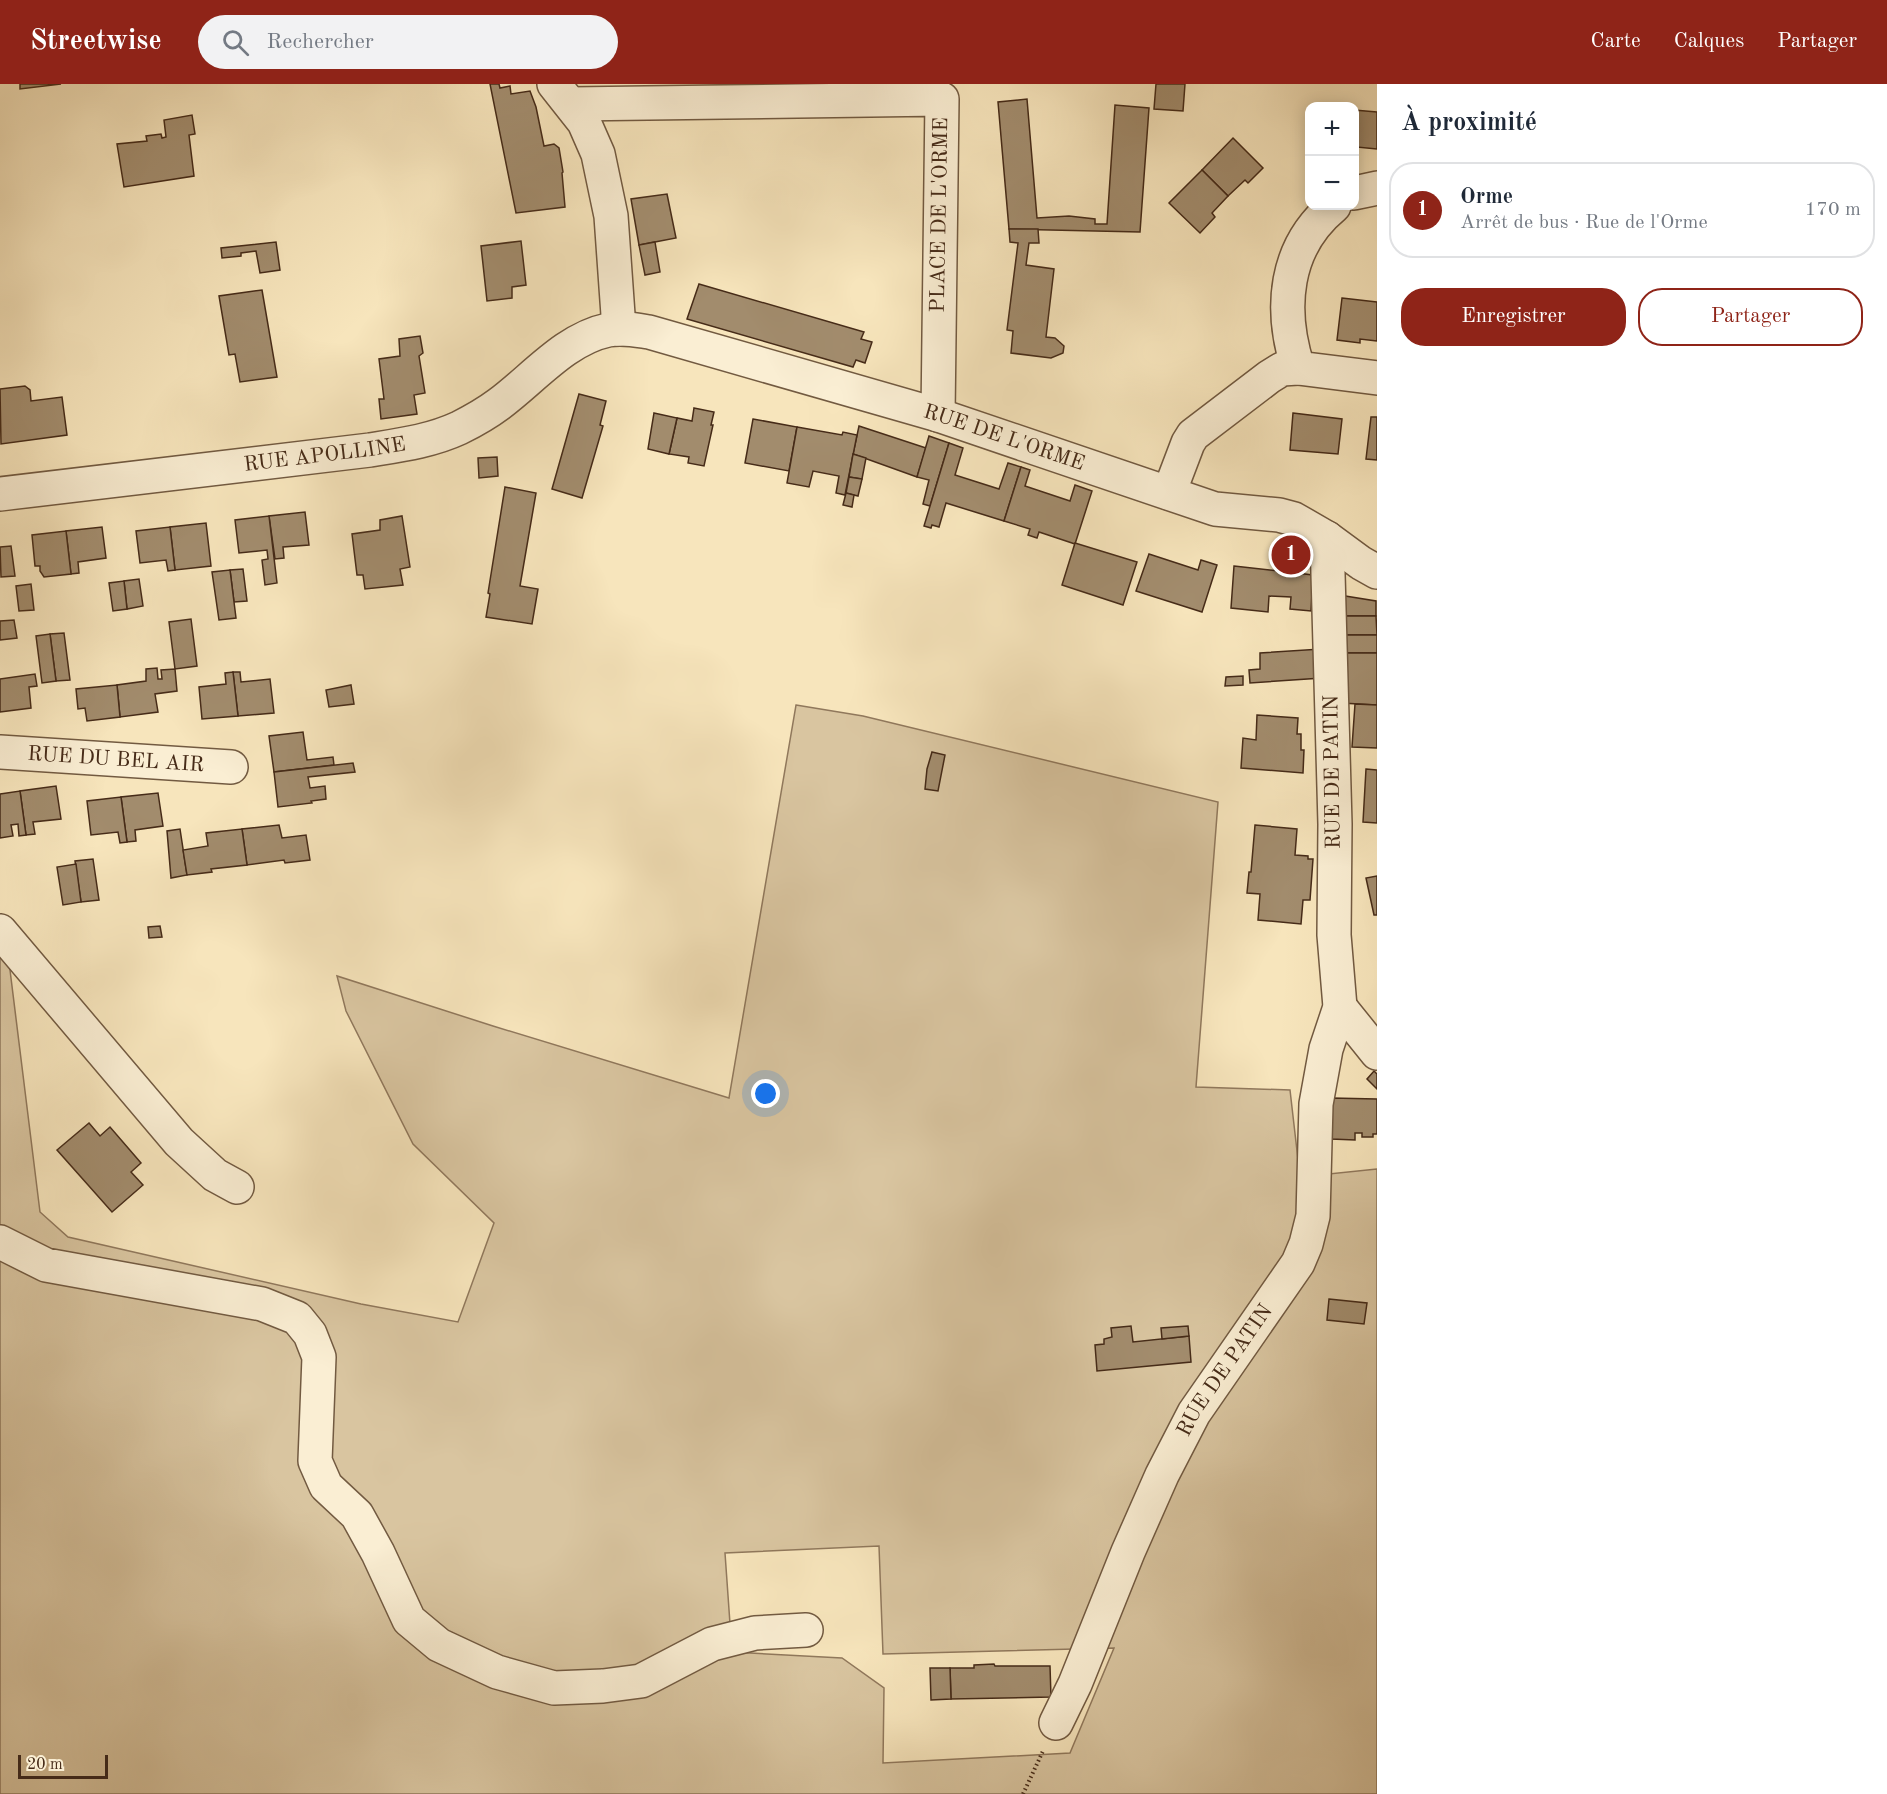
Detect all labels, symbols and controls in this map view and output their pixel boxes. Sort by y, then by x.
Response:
search box [198,15,618,69]
icon: search [219,26,252,59]
text: Streetwise [30,28,162,56]
text: Rechercher [267,31,374,53]
text: Carte [1591,31,1641,52]
text: Calques [1674,31,1744,52]
text: Partager [1777,31,1857,52]
map controls [1305,102,1359,210]
button: + [1305,102,1359,156]
text: À proximité [1401,110,1537,136]
street label: PLACE DE L'ORME [928,117,952,313]
button: − [1305,156,1359,210]
text: Orme [1460,186,1513,208]
text: 1 [1417,200,1428,220]
text: 170 m [1805,200,1861,220]
text: Arrêt de bus · Rue de l'Orme [1460,213,1708,233]
button: Enregistrer [1401,288,1626,346]
button: Partager [1638,288,1863,346]
street label: RUE DE L'ORME [921,401,1087,474]
street label: RUE APOLLINE [242,434,407,475]
pin: 1 [1272,532,1310,578]
street label: RUE DE PATIN [1321,695,1345,849]
street label: RUE DU BEL AIR [27,743,205,776]
your location [751,1079,780,1108]
street label: RUE DE PATIN [1173,1301,1276,1440]
scale bar [18,1752,108,1780]
text: 20 m [27,1757,63,1773]

